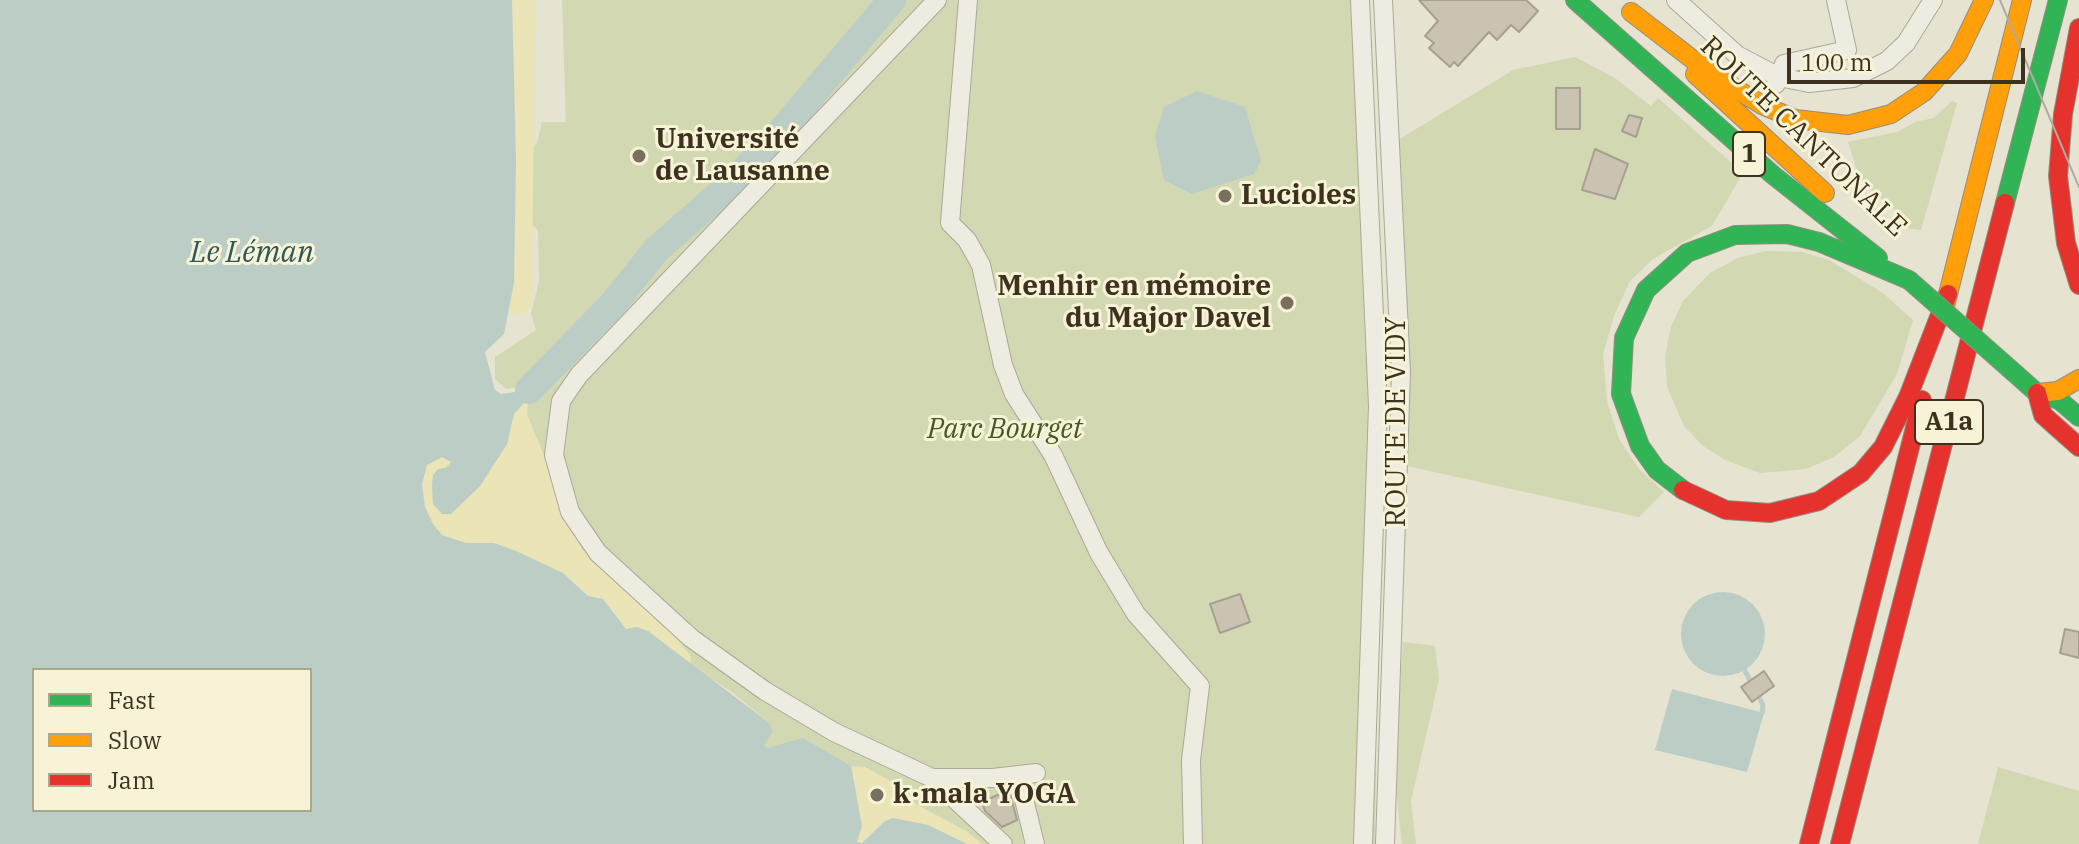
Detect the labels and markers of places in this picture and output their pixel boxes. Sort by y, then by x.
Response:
place label: Université de Lausanne [655,123,830,189]
marker: Université de Lausanne [630,147,648,165]
place label: Lucioles [1241,179,1356,213]
marker: Lucioles [1216,187,1234,205]
place label: Menhir en mémoire du Major Davel [997,270,1271,336]
marker: Menhir en mémoire du Major Davel [1278,294,1296,312]
place label: k·mala YOGA [893,778,1076,812]
marker: k·mala YOGA [868,786,886,804]

